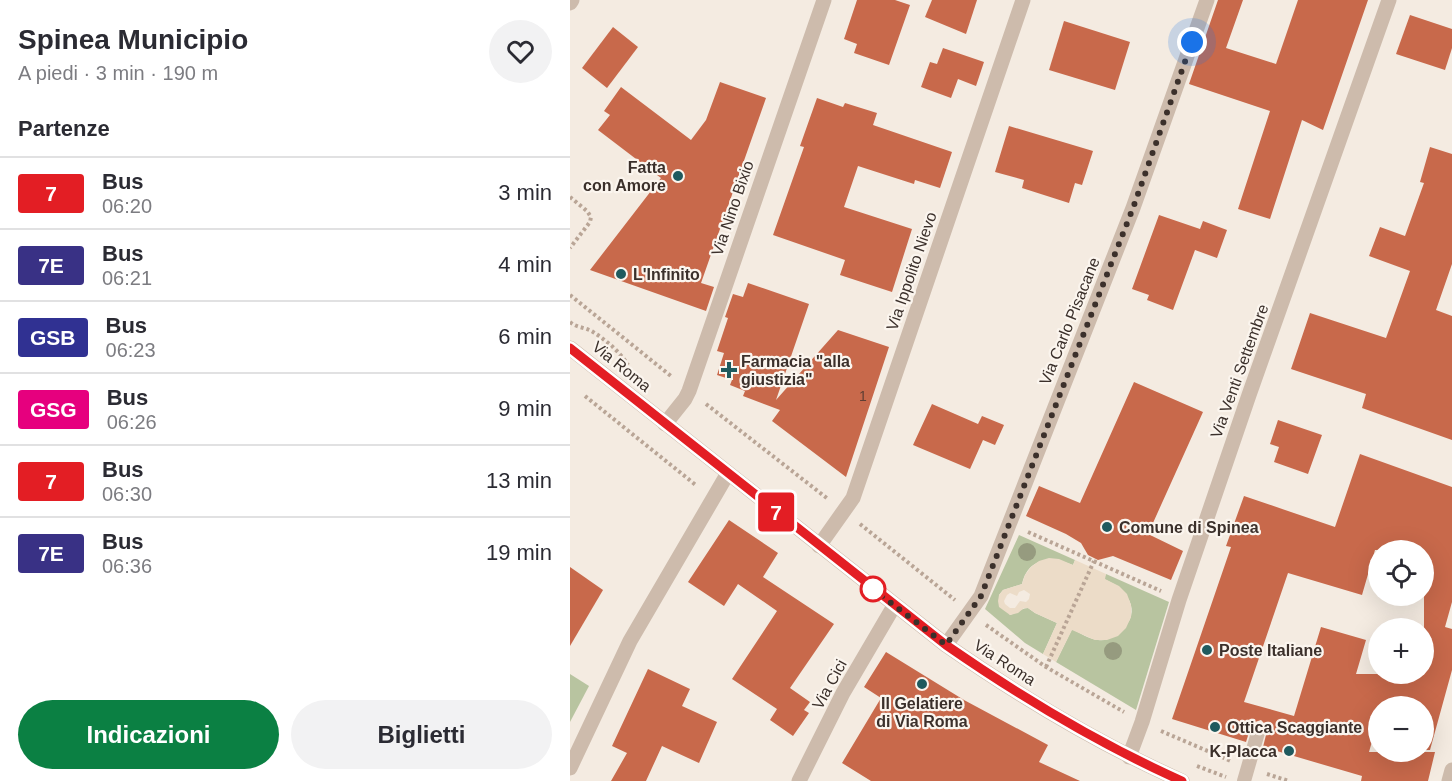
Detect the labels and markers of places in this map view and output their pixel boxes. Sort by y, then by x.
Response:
place label: Fatta con Amore [583,159,666,194]
marker: Fatta con Amore [671,169,685,183]
place label: L'Infinito [633,266,700,283]
marker: L'Infinito [614,267,628,281]
place label: Farmacia "alla giustizia" [741,353,850,388]
marker: Farmacia "alla giustizia" [722,363,736,377]
place label: Comune di Spinea [1119,519,1259,536]
marker: Comune di Spinea [1100,520,1114,534]
unlabelled marker [860,576,886,602]
place label: Poste Italiane [1219,642,1322,659]
marker: Poste Italiane [1200,643,1214,657]
marker: Il Gelatiere di Via Roma [915,677,929,691]
place label: Il Gelatiere di Via Roma [876,695,968,730]
place label: Ottica Scaggiante [1227,719,1362,736]
marker: Ottica Scaggiante [1208,720,1222,734]
place label: K-Placca [1209,743,1277,760]
marker: K-Placca [1282,744,1296,758]

